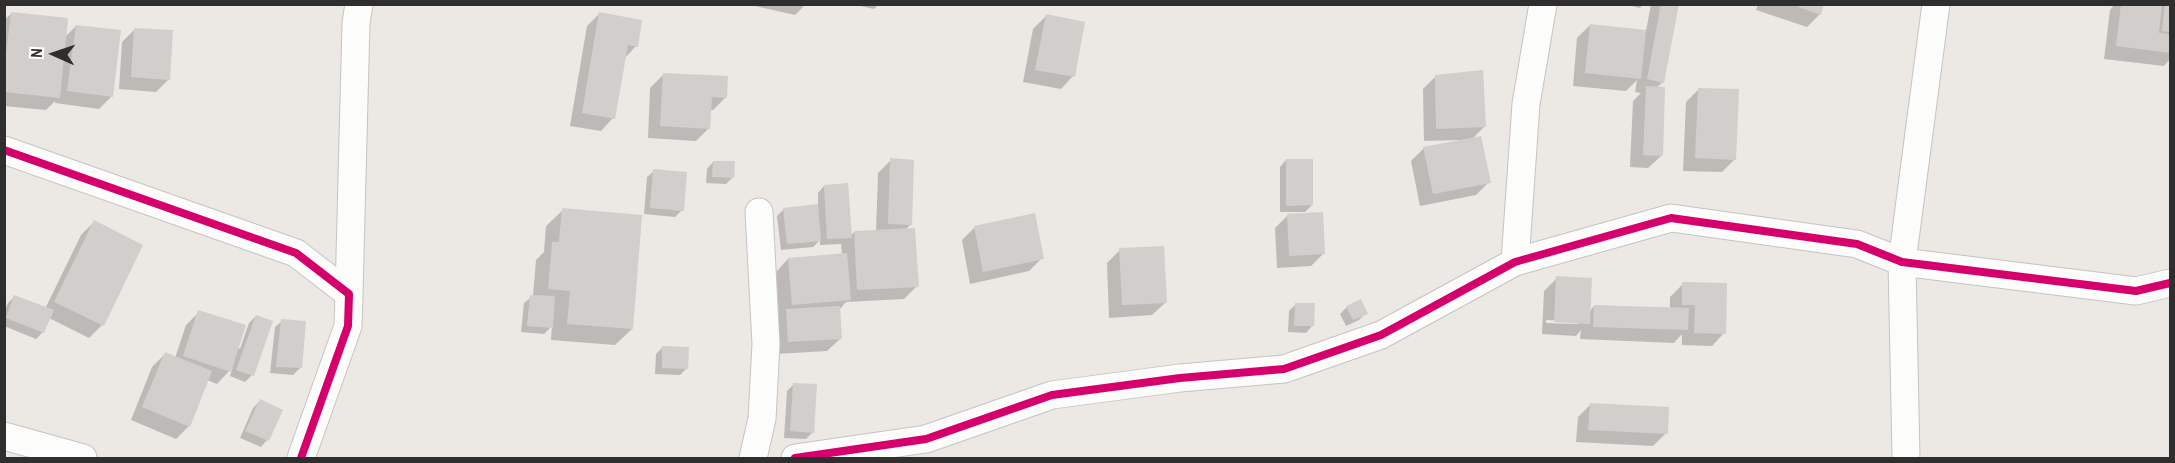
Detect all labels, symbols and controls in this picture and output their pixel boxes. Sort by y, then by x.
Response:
north arrow [24,24,84,84]
text: N [25,48,47,58]

